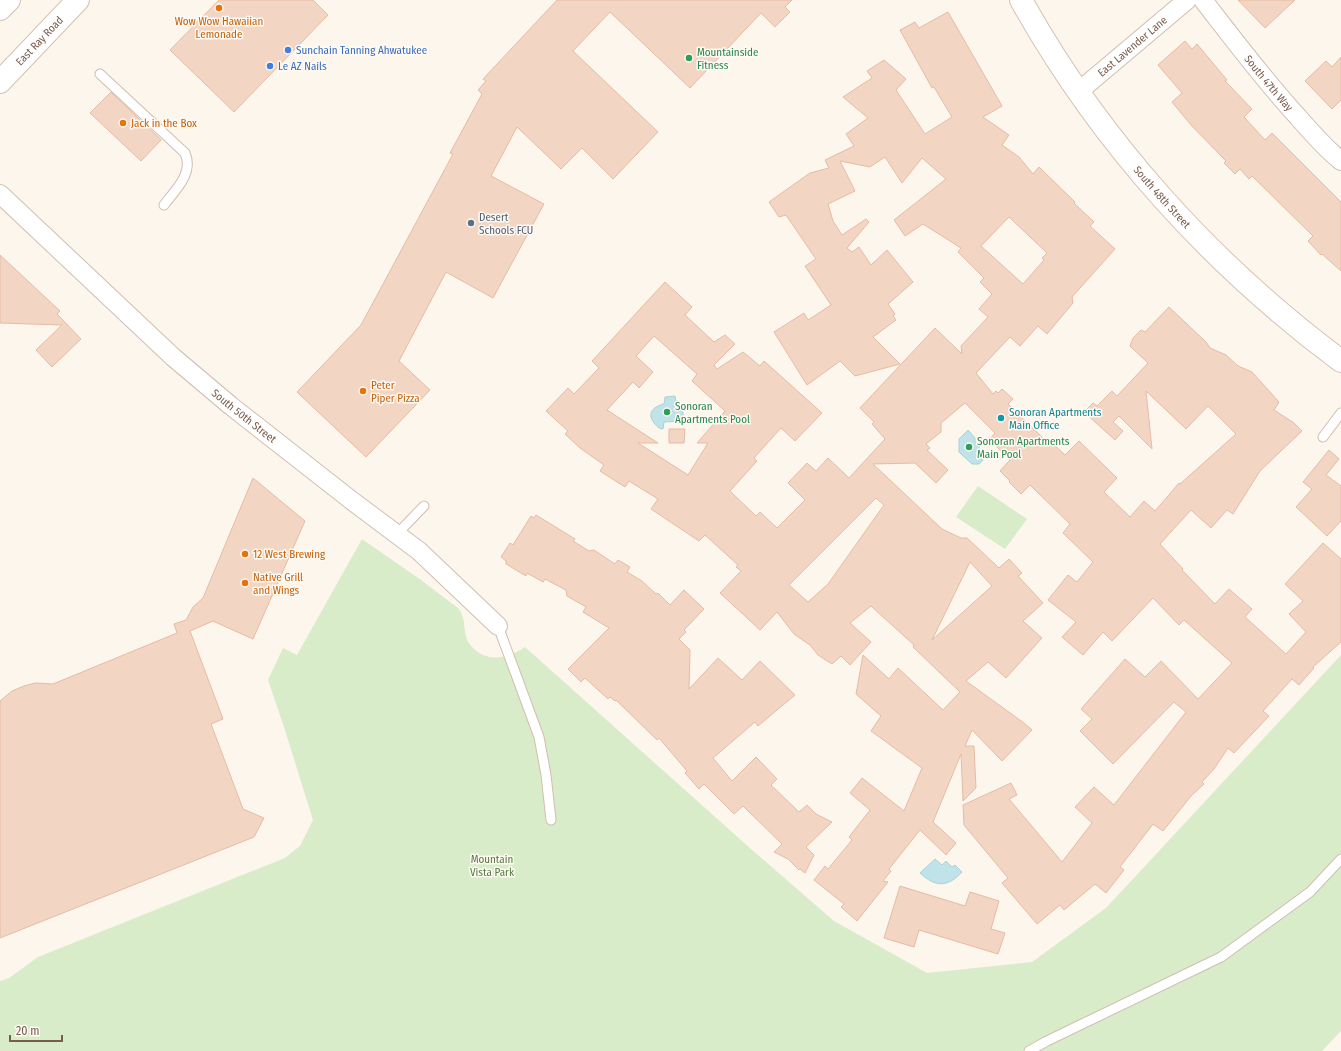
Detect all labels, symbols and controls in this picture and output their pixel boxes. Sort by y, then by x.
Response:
marker: Wow Wow Hawaiian Lemonade [214,3,224,13]
street label: East Ray Road [13,13,66,68]
street label: East Lavender Lane [1095,13,1170,79]
place label: Wow Wow Hawaiian Lemonade [175,15,263,41]
place label: Sunchain Tanning Ahwatukee [296,44,427,57]
marker: Sunchain Tanning Ahwatukee [283,45,293,55]
place label: Mountainside Fitness [697,46,758,72]
marker: Mountainside Fitness [684,53,694,63]
street label: South 47th Way [1242,53,1296,114]
place label: Le AZ Nails [278,60,327,73]
marker: Le AZ Nails [265,61,275,71]
place label: Jack in the Box [131,117,197,130]
marker: Jack in the Box [118,118,128,128]
street label: South 48th Street [1131,163,1194,231]
place label: Desert Schools FCU [479,211,533,237]
marker: Desert Schools FCU [466,218,476,228]
place label: Peter Piper Pizza [371,379,420,405]
street label: South 50th Street [209,386,279,446]
marker: Peter Piper Pizza [358,386,368,396]
place label: Sonoran Apartments Pool [675,400,750,426]
place label: Sonoran Apartments Main Office [1009,406,1102,432]
marker: Sonoran Apartments Pool [662,407,672,417]
marker: Sonoran Apartments Main Office [996,413,1006,423]
place label: Sonoran Apartments Main Pool [977,435,1070,461]
marker: Sonoran Apartments Main Pool [964,442,974,452]
place label: 12 West Brewing [253,548,326,561]
marker: 12 West Brewing [240,549,250,559]
place label: Native Grill and Wings [253,571,303,597]
marker: Native Grill and Wings [240,578,250,588]
park label: Mountain Vista Park [470,853,515,879]
scale bar [10,1017,62,1043]
text: 20 m [16,1024,40,1038]

